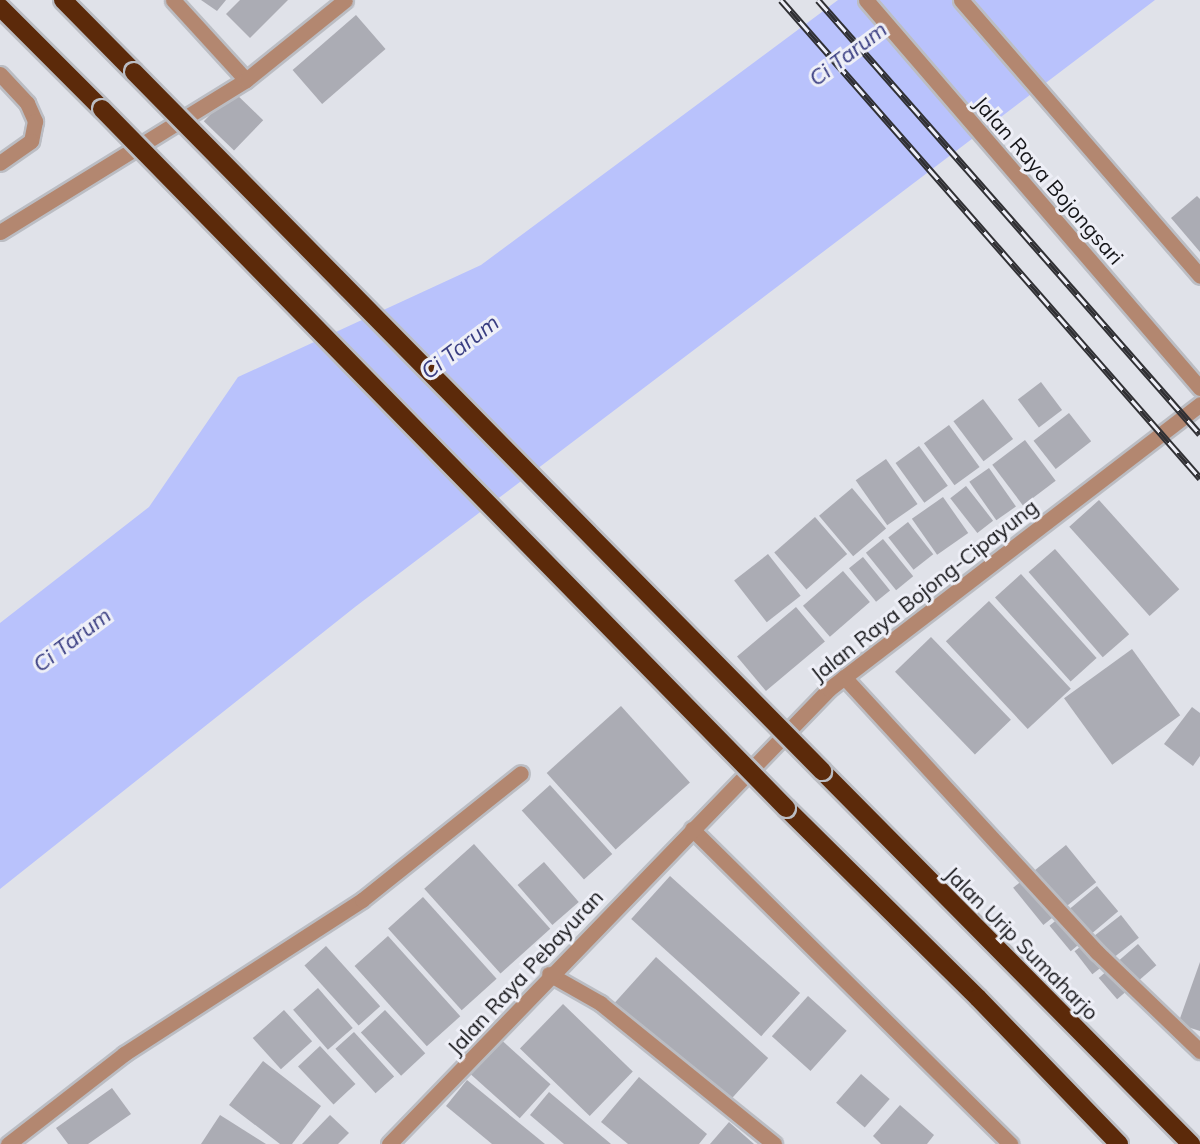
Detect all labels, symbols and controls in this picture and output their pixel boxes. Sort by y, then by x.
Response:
water label: Ci Tarum [804,16,892,92]
street label: Jalan Raya Bojongsari [969,91,1129,269]
water label: Ci Tarum [416,309,504,385]
street label: Jalan Raya Bojong-Cipayung [806,494,1042,686]
water label: Ci Tarum [28,602,116,678]
street label: Jalan Urip Sumaharjo [940,861,1104,1025]
street label: Jalan Raya Pebayuran [442,884,608,1060]

